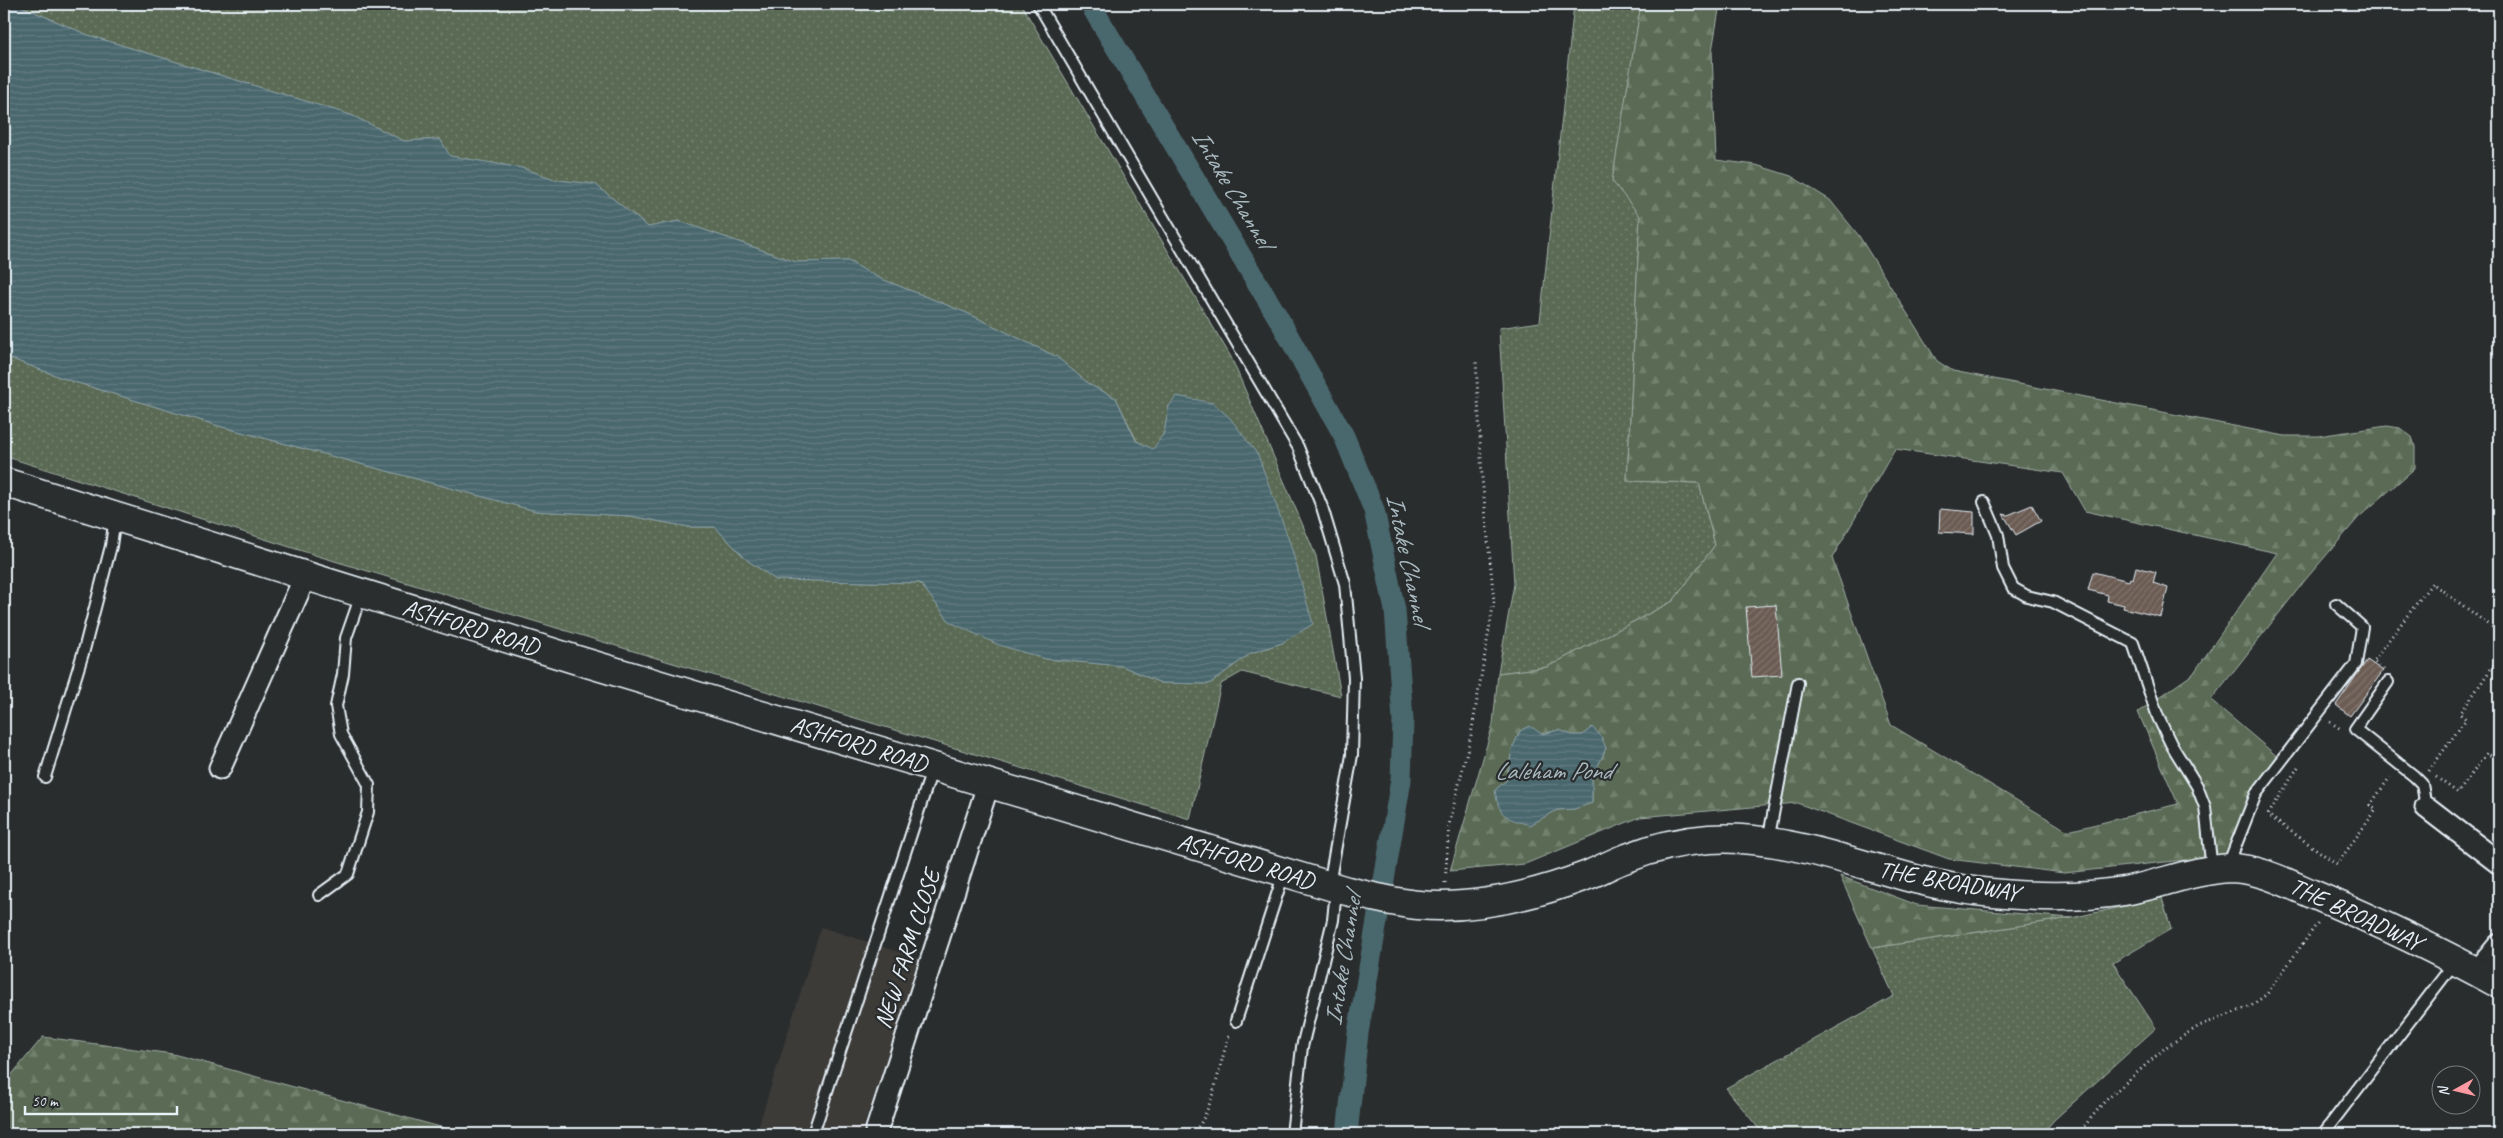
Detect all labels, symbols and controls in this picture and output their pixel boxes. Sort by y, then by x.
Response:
water label: Intake Channel [1184,123,1284,260]
water label: Intake Channel [1379,491,1439,636]
street label: ASHFORD ROAD [399,592,545,663]
street label: ASHFORD ROAD [787,709,933,780]
water label: Laleham Pond [1495,755,1619,787]
street label: ASHFORD ROAD [1174,826,1320,897]
street label: THE BROADWAY [1877,854,2026,909]
street label: NEW FARM CLOSE [867,863,948,1032]
street label: THE BROADWAY [2285,870,2431,960]
water label: Intake Channel [1317,884,1371,1028]
north arrow [2430,1066,2480,1116]
scale bar [25,1083,178,1115]
text: N [2434,1084,2453,1097]
text: 50 m [32,1092,59,1111]

